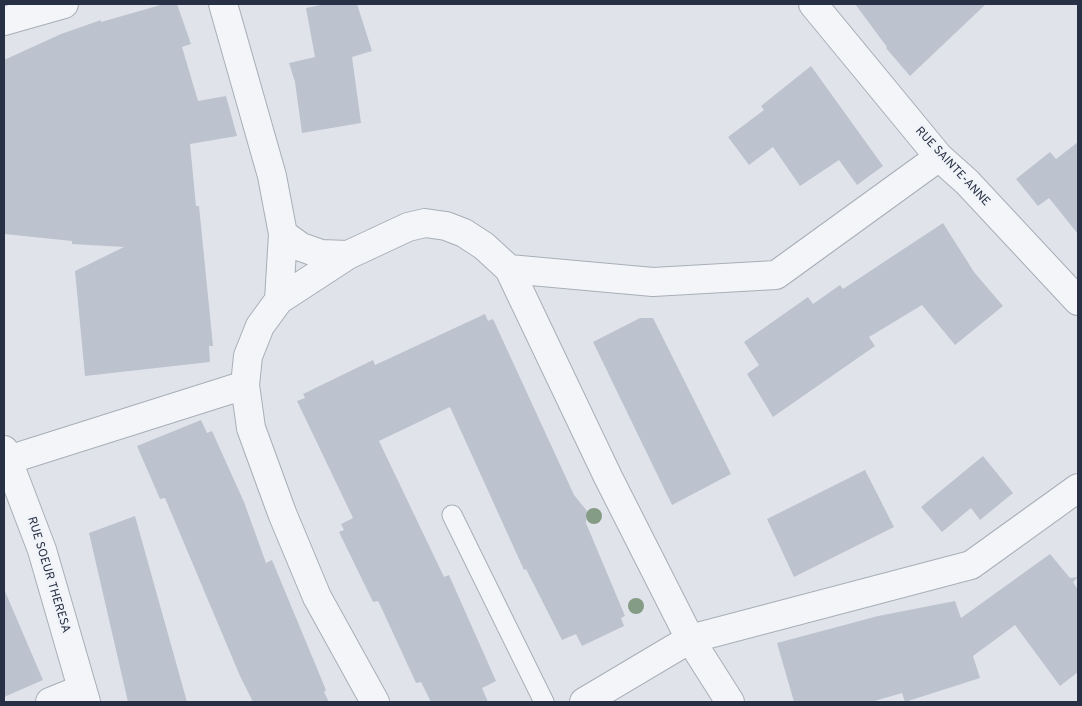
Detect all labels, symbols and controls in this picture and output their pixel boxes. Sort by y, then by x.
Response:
street label: RUE SAINTE-ANNE [912,124,992,210]
street label: RUE SOEUR THERESA [23,515,73,635]

